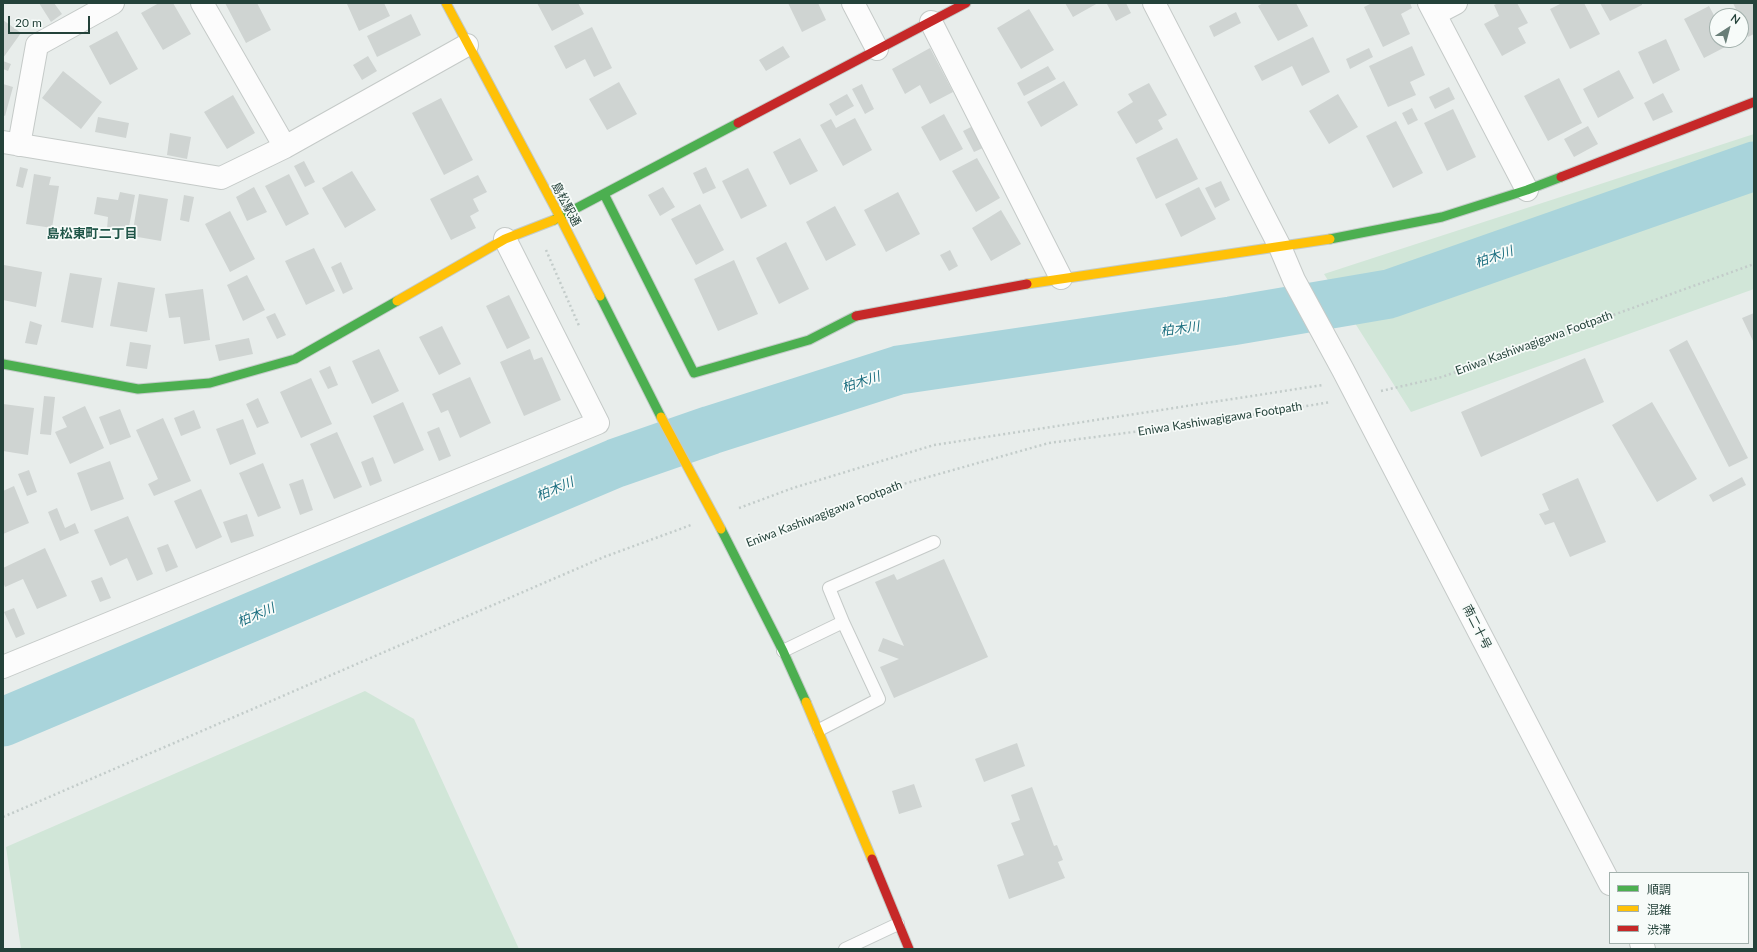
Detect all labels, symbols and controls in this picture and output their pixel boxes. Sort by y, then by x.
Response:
scale bar [10,8,92,34]
north arrow [1709,8,1749,48]
text: N [1729,11,1743,26]
text: 20 m [15,15,42,30]
street label: 島松駅通 [548,179,584,229]
district label: 島松東町二丁目 [47,226,137,242]
water label: 柏木川 [1473,243,1515,271]
street label: Eniwa Kashiwagigawa Footpath [1454,308,1614,378]
water label: 柏木川 [1160,319,1200,339]
water label: 柏木川 [840,369,882,395]
street label: Eniwa Kashiwagigawa Footpath [1137,399,1303,439]
water label: 柏木川 [534,474,576,504]
street label: Eniwa Kashiwagigawa Footpath [744,478,904,550]
water label: 柏木川 [235,600,277,630]
street label: 南二十号 [1460,602,1494,652]
legend [1609,872,1749,944]
text: 順調 [1647,882,1671,897]
text: 混雑 [1647,902,1671,917]
text: 渋滞 [1647,922,1671,937]

